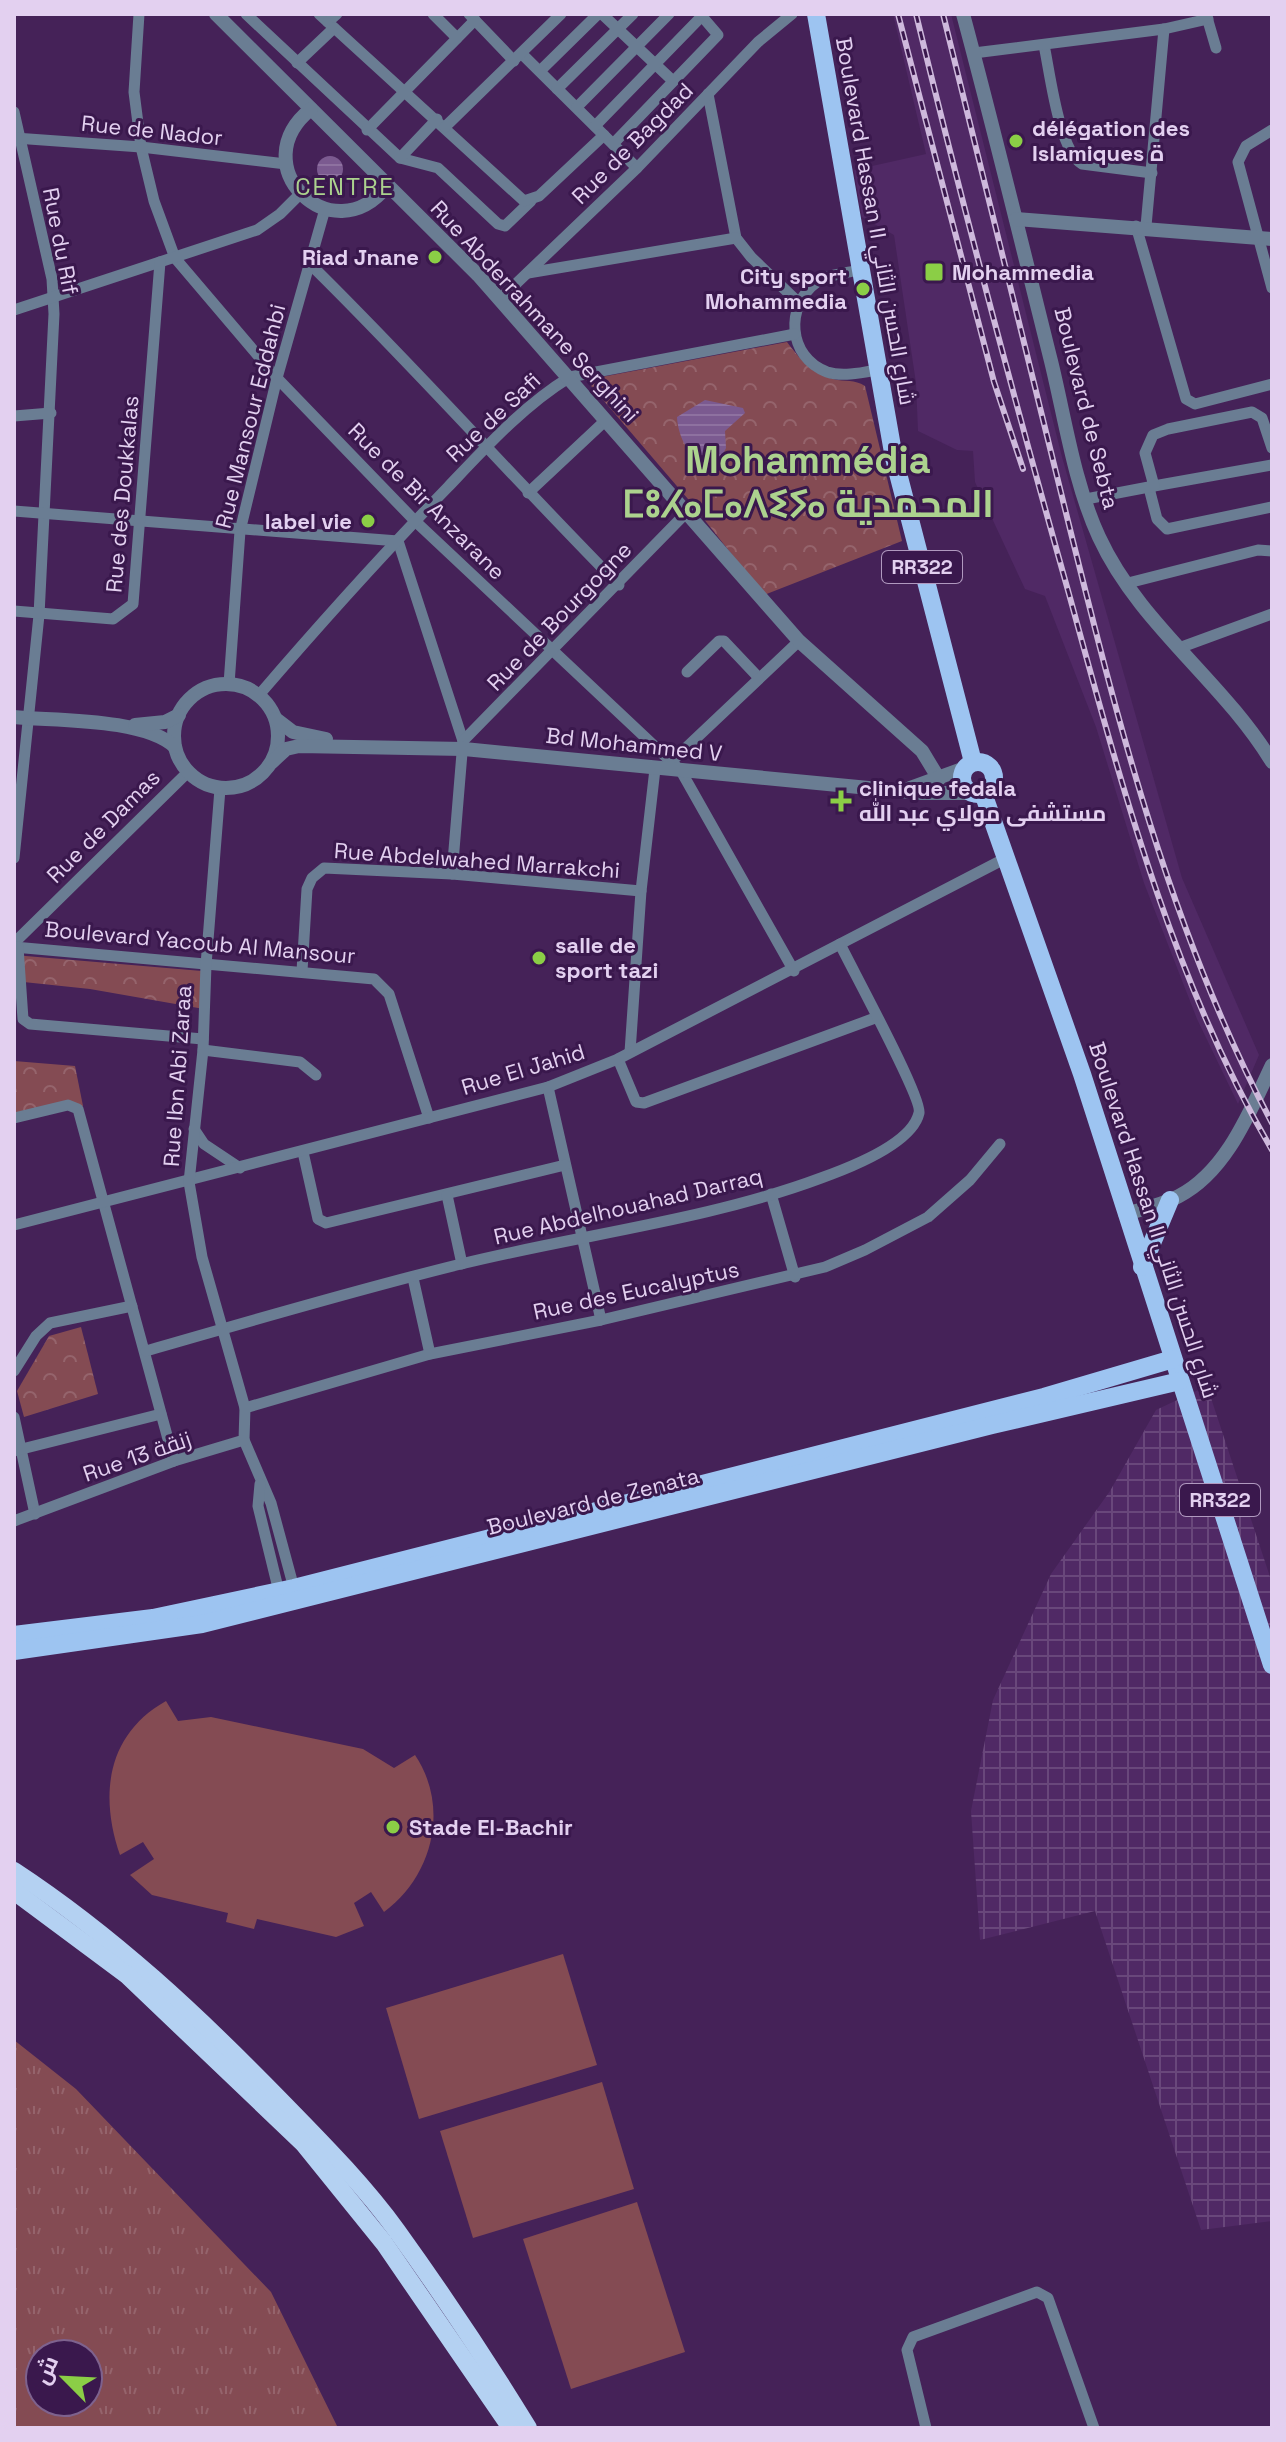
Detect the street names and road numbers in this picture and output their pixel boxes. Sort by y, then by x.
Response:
street label: Boulevard Hassan II شارع الحسن الثاني [827,35,922,408]
street label: Rue de Bagdad [565,76,699,210]
street label: Rue de Nador [80,109,224,151]
street label: Rue du Rif [37,185,85,297]
street label: Rue Abderrahmane Serghini [425,194,645,428]
street label: Rue Mansour Eddahbi [209,301,291,531]
street label: Boulevard de Sebta [1048,304,1126,512]
street label: Rue de Safi [440,366,546,468]
street label: Rue des Doukkalas [99,394,145,594]
street label: Rue de Bir Anzarane [343,417,511,585]
street label: Rue de Bourgogne [481,536,637,696]
road number: RR322 [882,551,962,583]
street label: Bd Mohammed V [544,721,724,767]
street label: Rue de Damas [40,763,166,889]
street label: Rue Abdelwahed Marrakchi [333,836,621,884]
street label: Boulevard Yacoub Al Mansour [43,914,357,970]
street label: Rue Ibn Abi Zaraa [157,984,197,1168]
street label: Rue El Jahid [458,1037,588,1101]
street label: Boulevard Hassan II شارع الحسن الثاني [1080,1038,1225,1403]
street label: Rue Abdelhouahad Darraq [491,1161,765,1251]
street label: Rue des Eucalyptus [530,1254,742,1326]
street label: Rue 13 زنقة [79,1424,195,1488]
street label: Boulevard de Zenata [484,1461,702,1541]
road number: RR322 [1180,1484,1260,1516]

